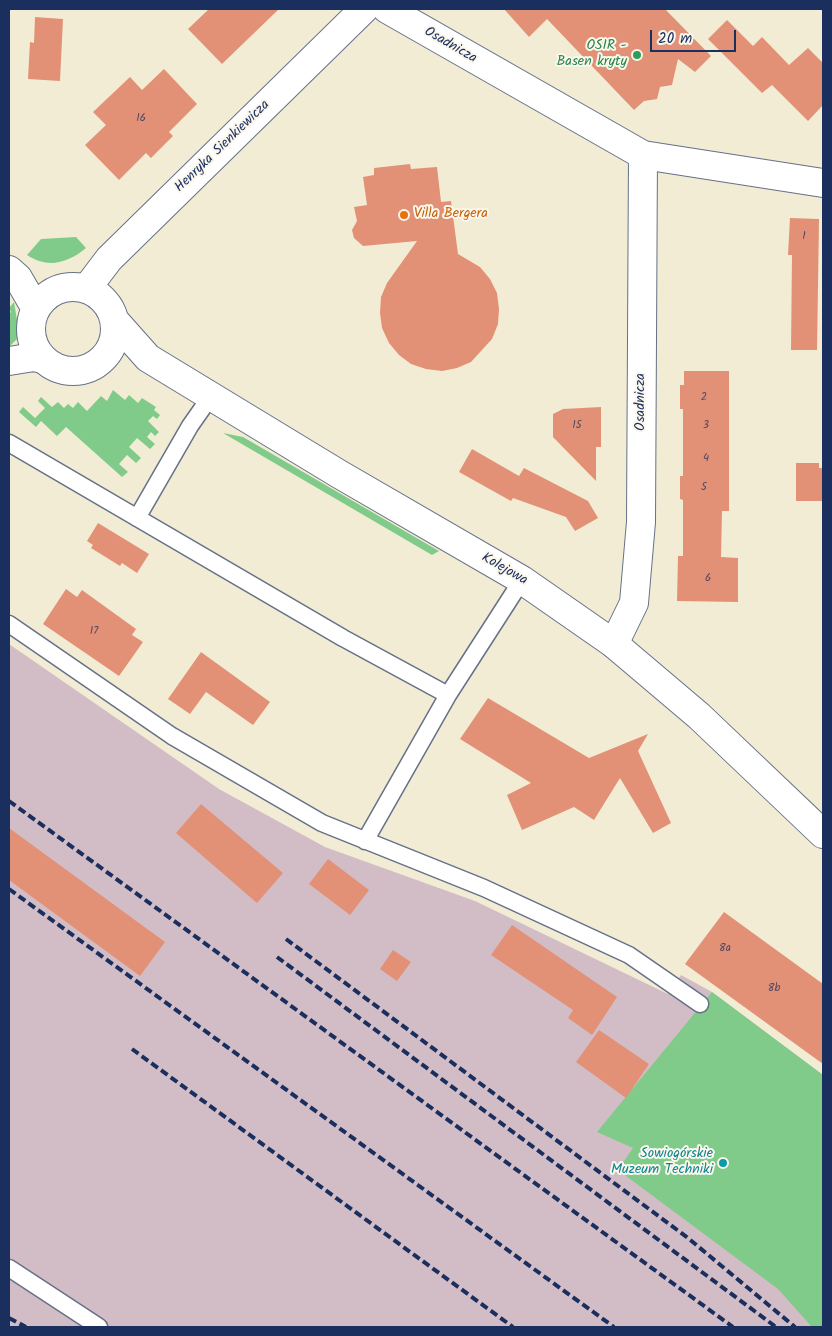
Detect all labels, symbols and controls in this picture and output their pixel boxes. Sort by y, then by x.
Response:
scale bar [652,20,738,52]
street label: Osadnicza [421,24,479,68]
text: 20 m [658,27,692,51]
place label: OSIR - Basen kryty [556,39,627,72]
marker: OSIR - Basen kryty [631,49,643,61]
street label: Henryka Sienkiewicza [172,97,274,197]
house number: 16 [136,112,146,126]
place label: Villa Bergera [414,207,488,223]
marker: Villa Bergera [398,209,410,221]
house number: 1 [802,230,806,244]
street label: Osadnicza [634,373,650,431]
house number: 2 [701,391,707,405]
house number: 15 [572,419,582,433]
house number: 3 [703,419,709,433]
house number: 4 [703,452,709,466]
house number: 5 [701,481,707,495]
street label: Kolejowa [478,550,530,590]
house number: 6 [705,572,711,586]
house number: 17 [90,625,98,639]
house number: 8a [719,942,731,956]
house number: 8b [768,982,780,996]
place label: Sowiogórskie Muzeum Techniki [611,1147,713,1180]
marker: Sowiogórskie Muzeum Techniki [717,1157,729,1169]

